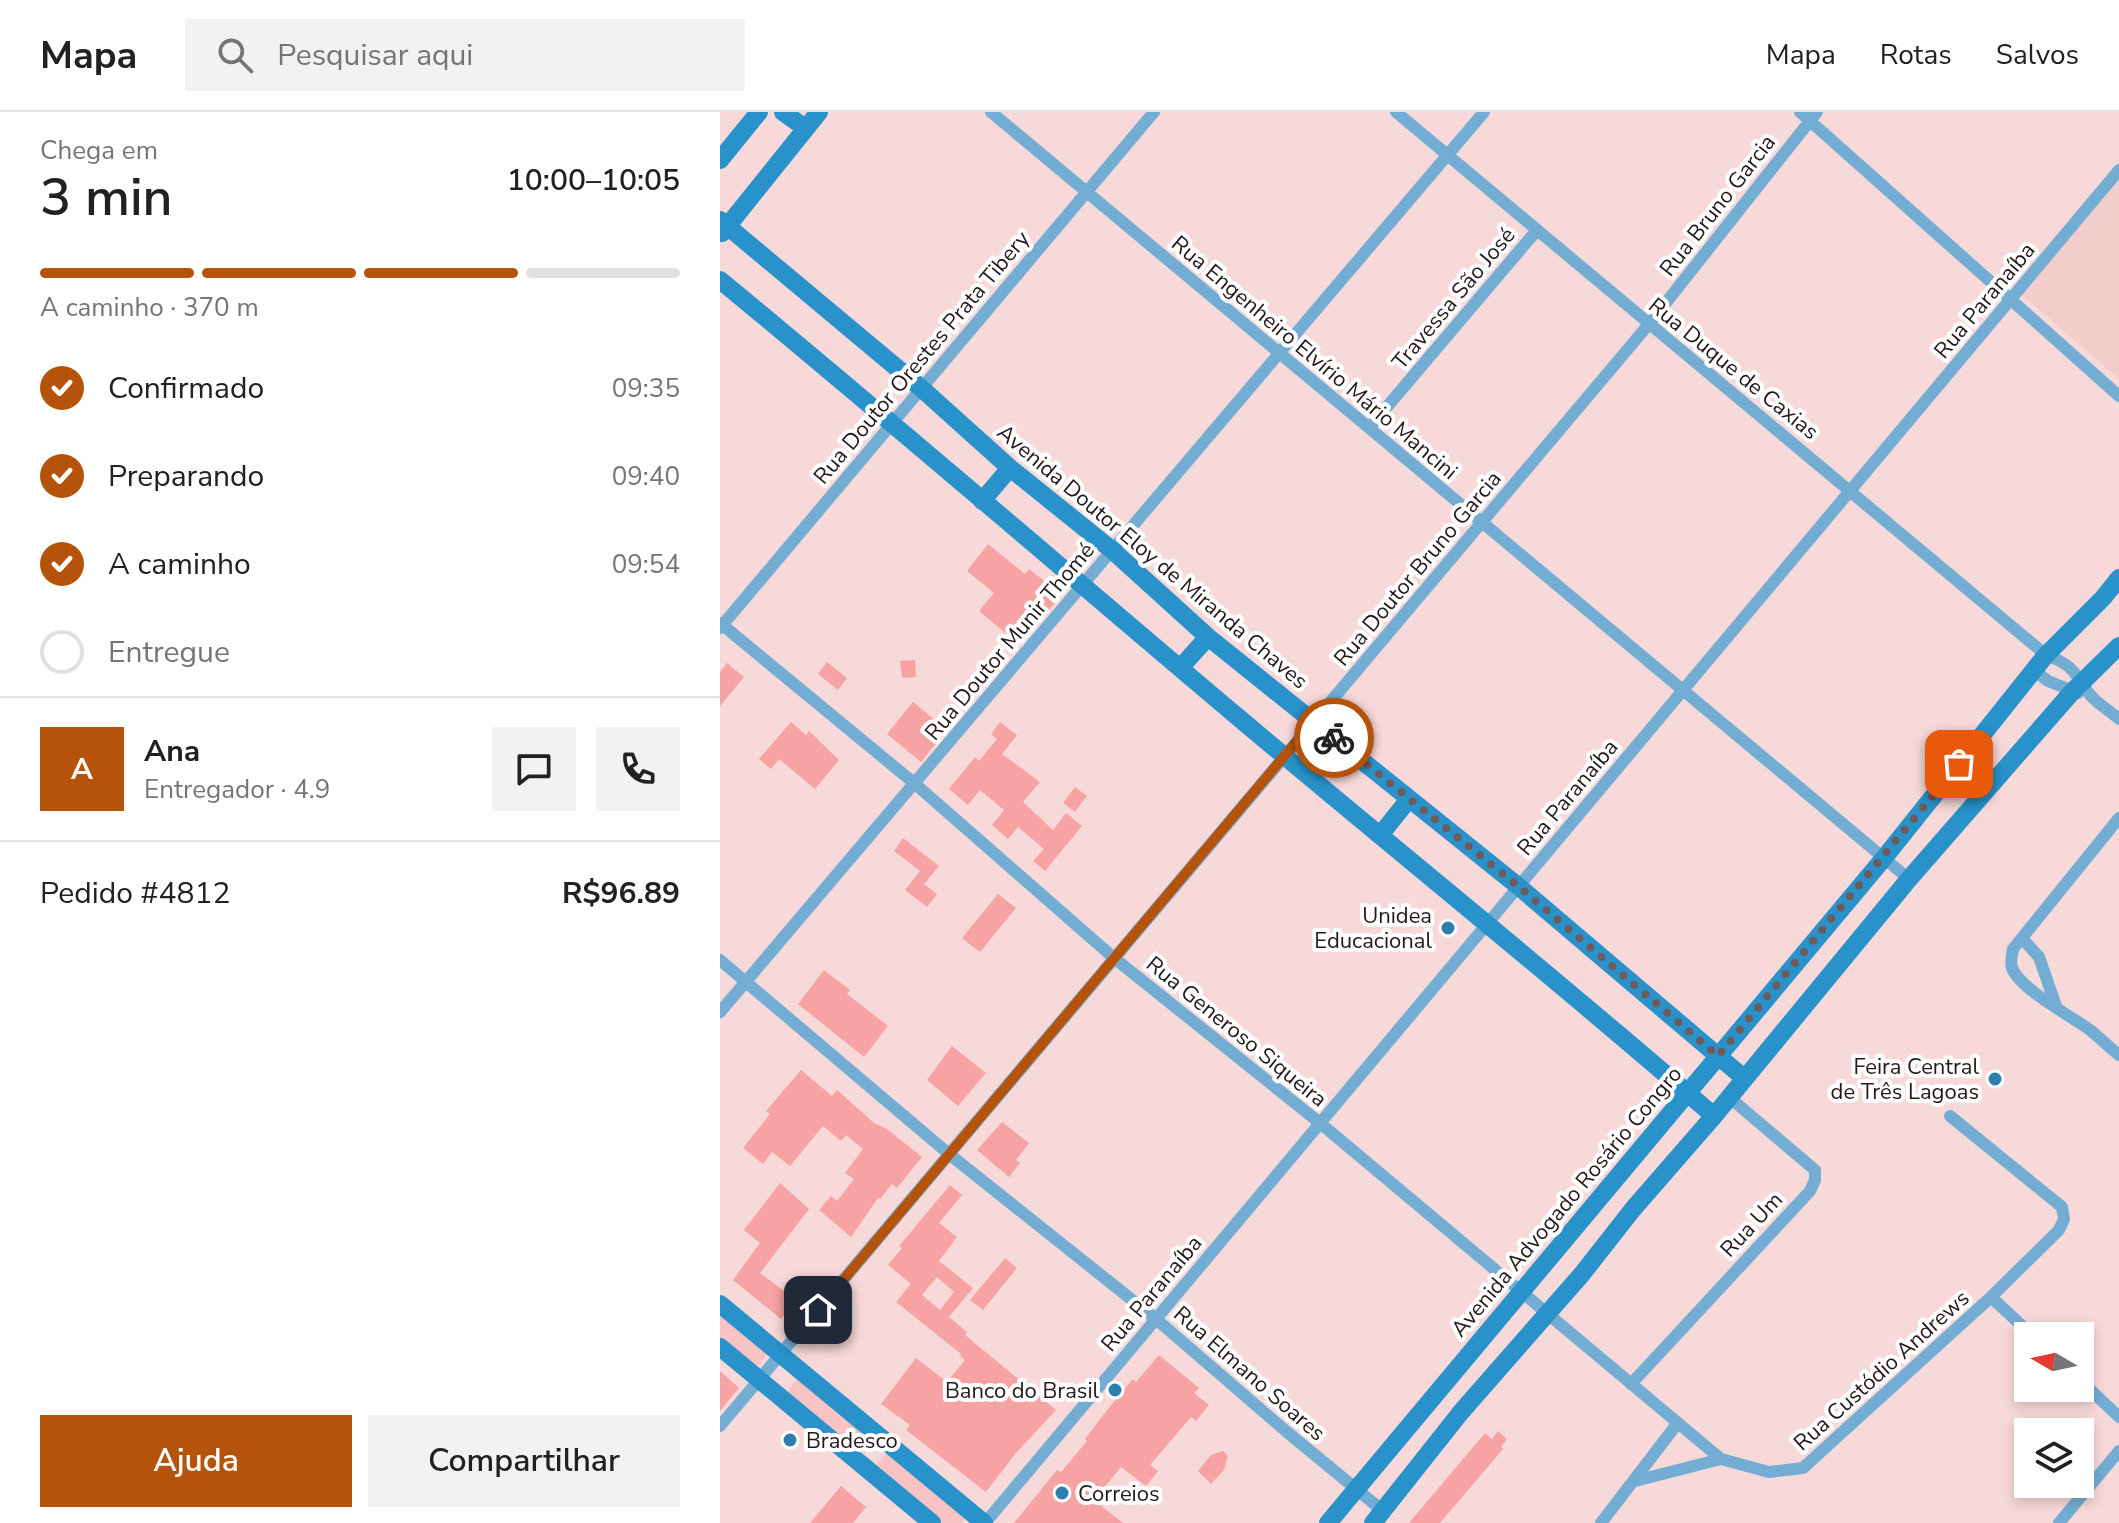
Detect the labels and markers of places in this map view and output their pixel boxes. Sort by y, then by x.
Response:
pin [1925,730,1993,798]
place label: Unidea Educacional [1314,901,1432,956]
marker: Unidea Educacional [1439,919,1457,937]
place label: Feira Central de Três Lagoas [1831,1052,1979,1107]
marker: Feira Central de Três Lagoas [1986,1070,2004,1088]
pin [784,1276,852,1344]
place label: Banco do Brasil [945,1376,1099,1406]
marker: Banco do Brasil [1106,1381,1124,1399]
place label: Bradesco [806,1426,898,1456]
marker: Bradesco [781,1431,799,1449]
place label: Correios [1078,1479,1160,1509]
marker: Correios [1053,1484,1071,1502]

